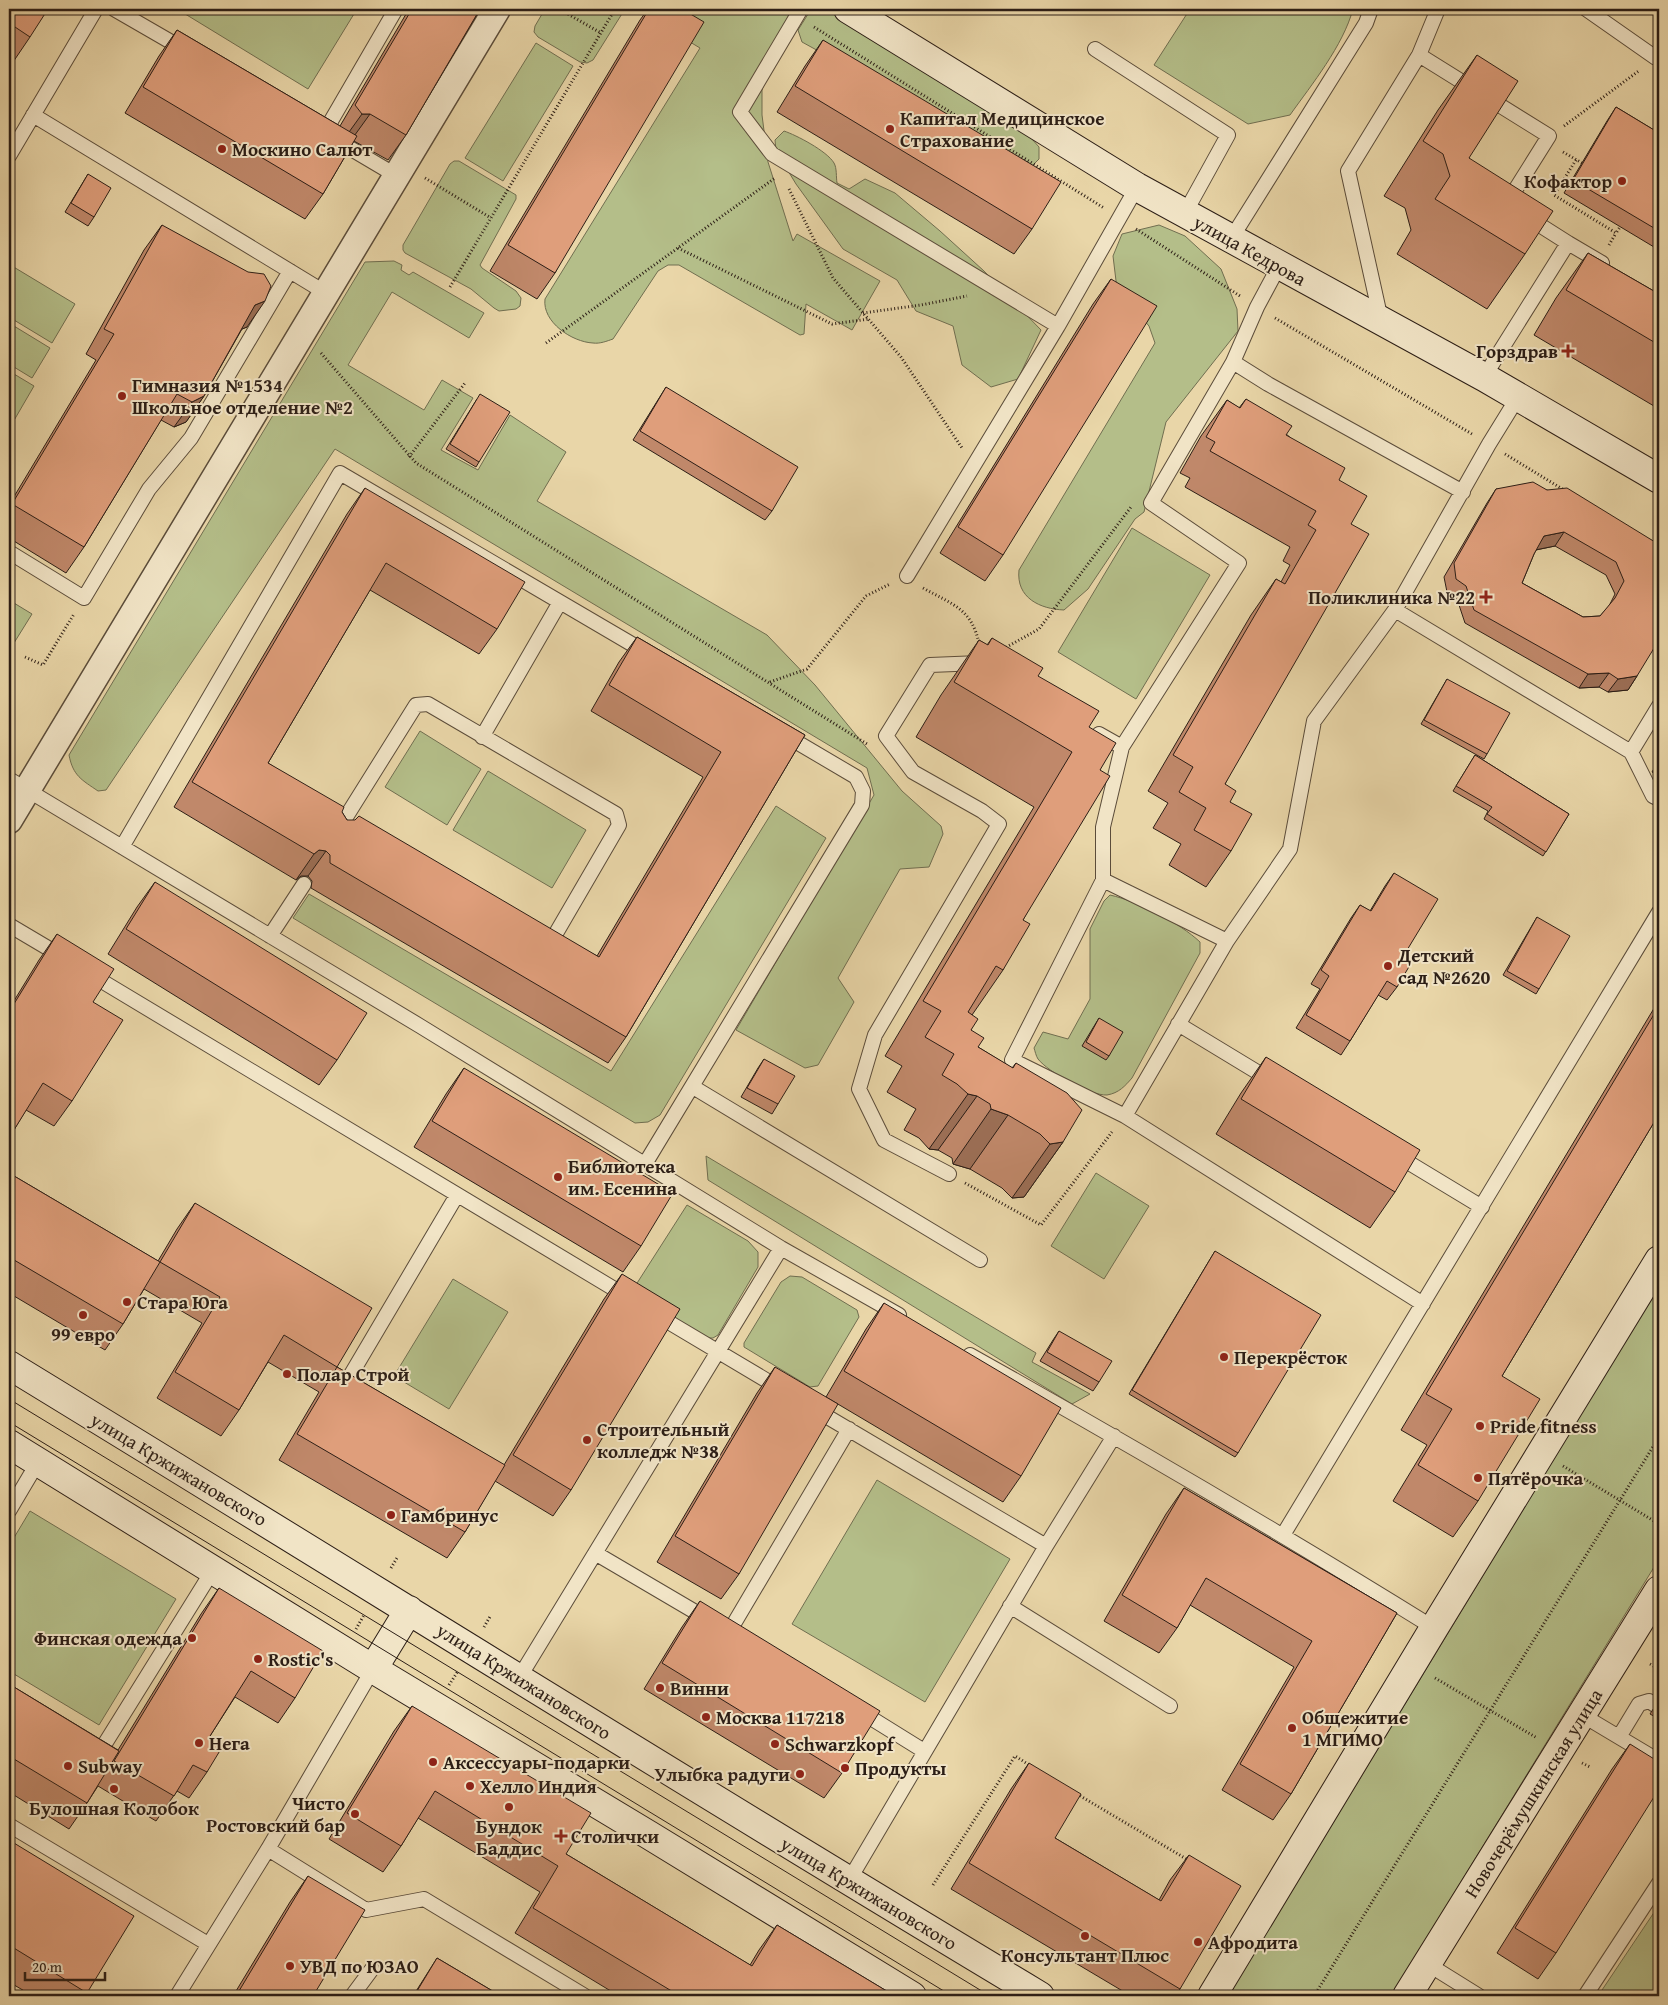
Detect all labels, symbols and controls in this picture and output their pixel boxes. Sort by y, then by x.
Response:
place label: Капитал Медицинское Страхование [900,104,1104,154]
marker: Капитал Медицинское Страхование [884,123,896,135]
place label: Москино Салют [232,135,373,163]
marker: Москино Салют [216,143,228,155]
place label: Кофактор [1524,167,1612,195]
marker: Кофактор [1616,175,1628,187]
street label: улица Кедрова [1188,207,1311,292]
place label: Горздрав [1476,337,1558,365]
marker: Горздрав [1562,345,1574,357]
place label: Гимназия №1534 Школьное отделение №2 [132,371,353,421]
marker: Гимназия №1534 Школьное отделение №2 [116,390,128,402]
place label: Поликлиника №22 [1308,583,1475,611]
marker: Поликлиника №22 [1479,590,1493,604]
place label: Детский сад №2620 [1397,941,1491,991]
marker: Детский сад №2620 [1382,960,1394,972]
place label: Библиотека им. Есенина [568,1152,677,1202]
marker: Библиотека им. Есенина [552,1171,564,1183]
place label: Стара Юга [137,1288,228,1316]
marker: Стара Юга [121,1296,133,1308]
marker: 99 евро [77,1309,89,1321]
place label: 99 евро [51,1320,115,1348]
place label: Перекрёсток [1234,1343,1347,1371]
marker: Перекрёсток [1218,1351,1230,1363]
place label: Полар Строй [297,1360,410,1388]
marker: Полар Строй [281,1368,293,1380]
street label: улица Кржижановского [85,1405,273,1533]
place label: Pride fitness [1490,1412,1597,1440]
place label: Строительный колледж №38 [597,1415,729,1465]
marker: Pride fitness [1474,1420,1486,1432]
marker: Строительный колледж №38 [581,1434,593,1446]
place label: Пятёрочка [1488,1464,1584,1492]
marker: Пятёрочка [1472,1472,1484,1484]
place label: Гамбринус [401,1501,499,1529]
marker: Гамбринус [385,1509,397,1521]
street label: улица Кржижановского [430,1615,617,1746]
place label: Финская одежда [34,1624,182,1652]
marker: Финская одежда [186,1632,198,1644]
place label: Rostic's [268,1645,333,1673]
marker: Rostic's [252,1653,264,1665]
place label: Винни [670,1674,729,1702]
marker: Винни [654,1682,666,1694]
street label: Новочерёмушкинская улица [1457,1683,1609,1903]
place label: Москва 117218 [716,1703,845,1731]
place label: Общежитие 1 МГИМО [1302,1703,1408,1753]
marker: Москва 117218 [700,1711,712,1723]
marker: Общежитие 1 МГИМО [1286,1722,1298,1734]
place label: Нега [209,1729,250,1757]
place label: Schwarzkopf [785,1730,896,1758]
marker: Нега [193,1737,205,1749]
marker: Schwarzkopf [769,1738,781,1750]
place label: Аксессуары-подарки [443,1748,630,1776]
place label: Subway [78,1752,142,1780]
place label: Продукты [855,1754,946,1782]
marker: Аксессуары-подарки [427,1756,439,1768]
marker: Subway [62,1760,74,1772]
place label: Улыбка радуги [655,1760,790,1788]
marker: Продукты [839,1762,851,1774]
marker: Улыбка радуги [794,1768,806,1780]
place label: Хелло Индия [480,1772,597,1800]
marker: Хелло Индия [464,1780,476,1792]
marker: Булошная Колобок [108,1783,120,1795]
place label: Чисто Ростовский бар [206,1789,345,1839]
place label: Булошная Колобок [29,1794,199,1822]
marker: Бундок Баддис [503,1801,515,1813]
marker: Чисто Ростовский бар [349,1808,361,1820]
place label: Бундок Баддис [476,1812,542,1862]
place label: Столички [571,1822,659,1850]
street label: улица Кржижановского [775,1829,963,1957]
marker: Столички [555,1830,567,1842]
place label: Афродита [1208,1928,1298,1956]
marker: Консультант Плюс [1079,1930,1091,1942]
marker: Афродита [1192,1936,1204,1948]
place label: Консультант Плюс [1001,1941,1169,1969]
scale bar [25,1950,105,1982]
place label: УВД по ЮЗАО [300,1952,419,1980]
text: 20 m [32,1956,63,1977]
marker: УВД по ЮЗАО [284,1960,296,1972]

